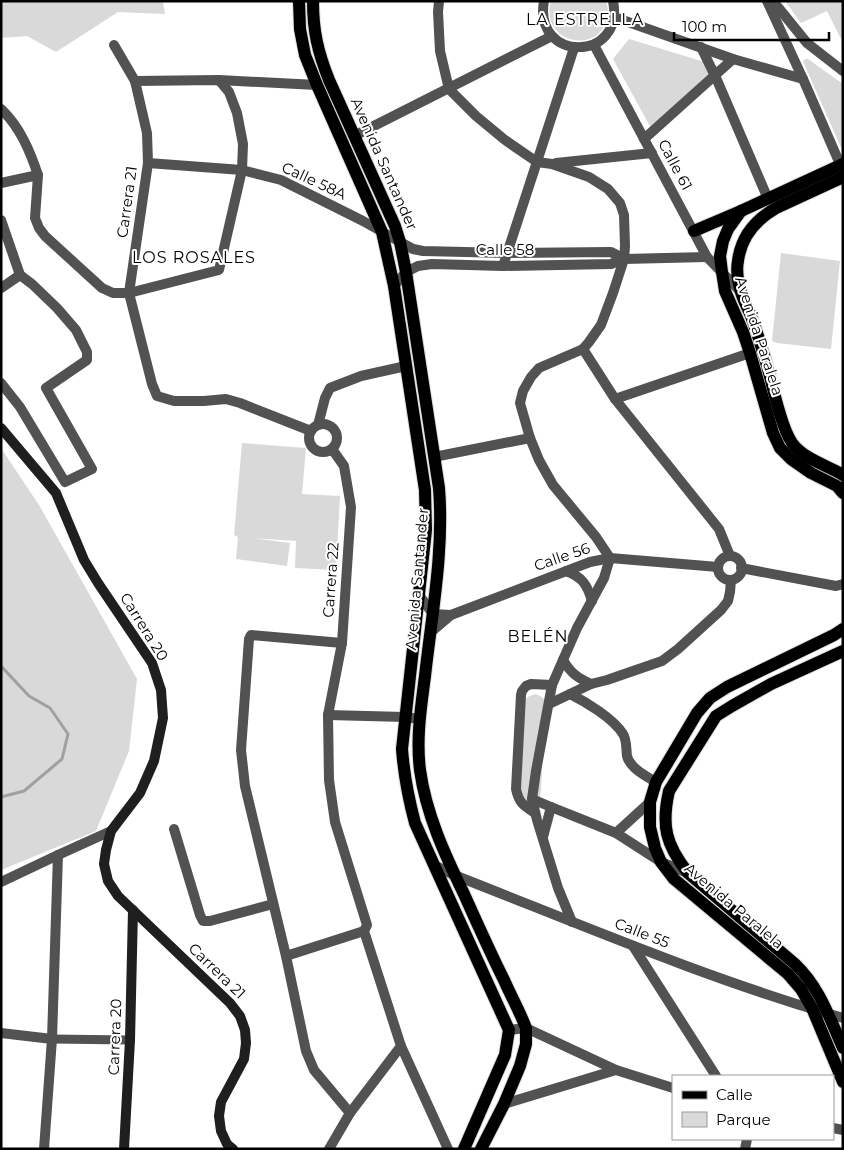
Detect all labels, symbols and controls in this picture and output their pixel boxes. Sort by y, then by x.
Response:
district label: LA ESTRELLA [526,10,644,29]
scale bar [674,10,829,42]
text: 100 m [682,17,727,36]
street label: Avenida Santander [347,95,422,233]
street label: Calle 61 [654,136,697,193]
street label: Calle 58A [279,157,350,204]
street label: Carrera 21 [112,165,141,239]
street label: Calle 58 [476,240,534,259]
district label: LOS ROSALES [132,248,256,267]
street label: Avenida Paralela [731,274,788,398]
street label: Avenida Santander [401,507,432,651]
street label: Calle 56 [531,538,592,575]
street label: Carrera 22 [318,542,343,618]
street label: Carrera 20 [116,589,173,664]
district label: BELÉN [508,627,568,646]
street label: Avenida Paralela [681,858,788,953]
street label: Calle 55 [612,913,672,952]
street label: Carrera 21 [185,939,250,1003]
street label: Carrera 20 [104,998,125,1076]
legend [672,1075,834,1140]
text: Calle [716,1085,753,1104]
text: Parque [716,1110,771,1129]

